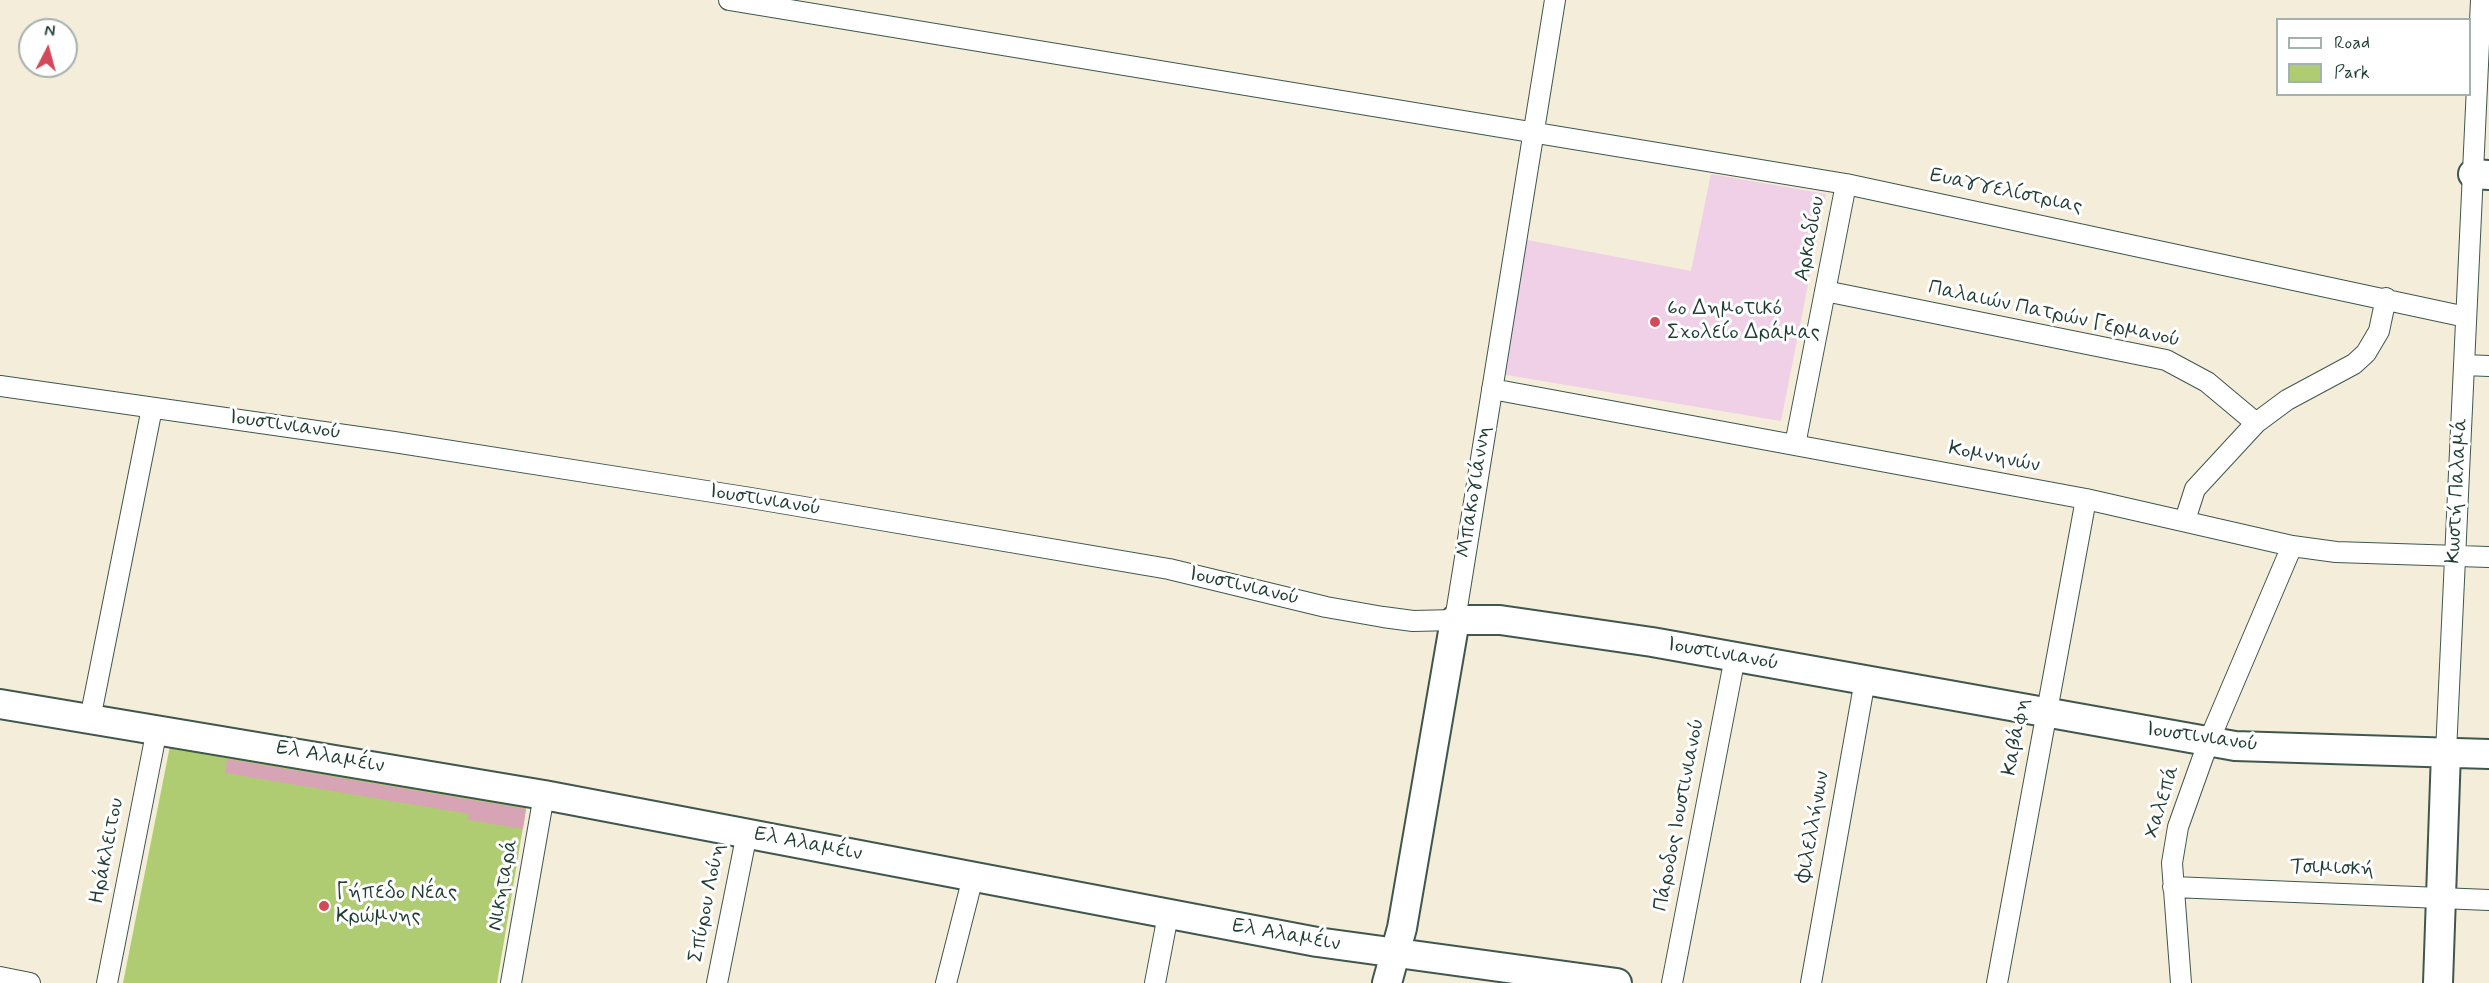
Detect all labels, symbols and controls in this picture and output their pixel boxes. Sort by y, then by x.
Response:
north arrow [18,18,78,78]
legend [2276,18,2471,96]
text: N [43,21,56,43]
text: Road [2334,31,2370,55]
text: Park [2334,61,2370,85]
street label: Ευαγγελίστριας [1927,164,2085,220]
street label: Αρκαδίου [1790,194,1832,284]
street label: Παλαιών Πατρών Γερμανού [1926,276,2182,354]
place label: 6o Δημοτικό Σχολείο Δράμας [1667,297,1820,347]
marker: 6o Δημοτικό Σχολείο Δράμας [1648,315,1662,329]
street label: Ιουστινιανού [228,406,342,446]
street label: Κωστή Παλαμά [2442,418,2474,564]
street label: Μπακογιάννη [1452,424,1498,560]
street label: Κομνηνών [1946,437,2042,479]
street label: Ιουστινιανού [707,480,823,522]
street label: Ιουστινιανού [1186,562,1302,612]
street label: Ιουστινιανού [1665,633,1781,677]
street label: Καβάφη [1998,696,2036,778]
street label: Πάροδος Ιουστινιανού [1649,717,1711,913]
street label: Ιουστινιανού [2145,718,2259,758]
street label: Ελ Αλαμέιν [274,736,386,780]
street label: Χαλεπά [2140,763,2186,841]
street label: Φιλελλήνων [1792,769,1836,885]
street label: Ηράκλειτου [85,796,131,906]
street label: Ελ Αλαμέιν [752,822,864,868]
street label: Νικηταρά [484,837,524,933]
street label: Σπύρου Λούη [684,841,732,965]
street label: Τσιμισκή [2290,855,2374,883]
place label: Γήπεδο Νέας Κρώμνης [336,881,457,931]
marker: Γήπεδο Νέας Κρώμνης [317,899,331,913]
street label: Ελ Αλαμέιν [1230,914,1342,958]

